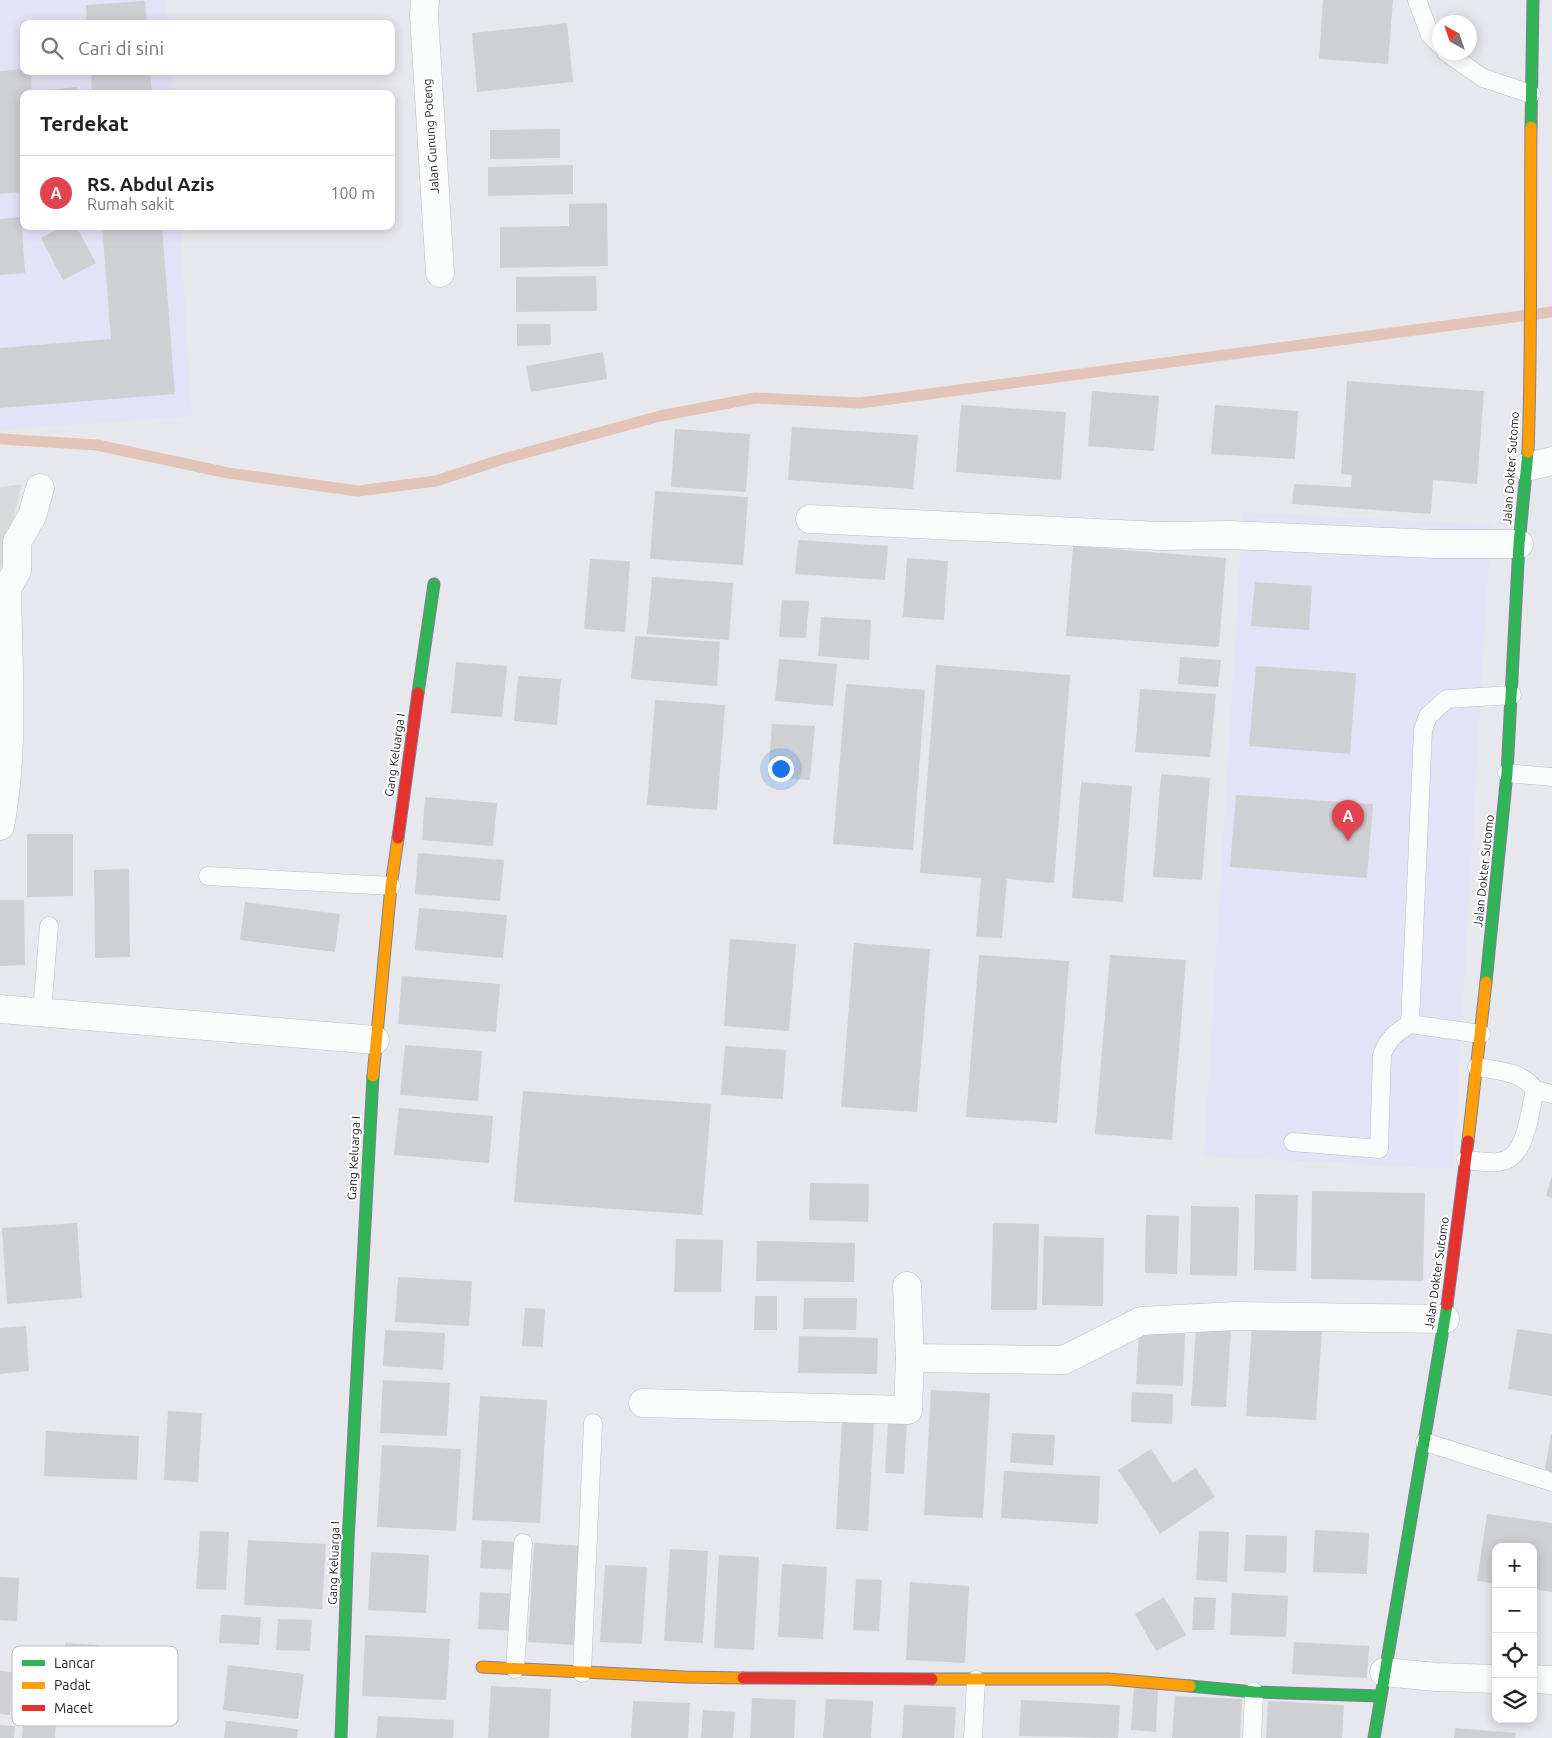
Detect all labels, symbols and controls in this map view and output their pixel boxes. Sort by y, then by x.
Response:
north arrow [1432,15,1477,60]
search box [20,20,395,75]
icon: search [38,34,66,62]
text: Cari di sini [78,37,164,59]
street label: Jalan Gunung Poteng [420,78,441,194]
text: Terdekat [40,111,128,135]
text: RS. Abdul Azis [87,173,214,195]
text: A [50,184,62,202]
text: 100 m [330,184,375,202]
text: Rumah sakit [87,195,174,213]
street label: Jalan Dokter Sutomo [1500,411,1521,525]
street label: Gang Keluarga I [382,712,407,797]
your location [768,756,794,782]
pin: A [1332,800,1364,841]
street label: Jalan Dokter Sutomo [1471,814,1496,928]
street label: Gang Keluarga I [345,1116,362,1200]
street label: Jalan Dokter Sutomo [1422,1216,1451,1330]
street label: Gang Keluarga I [326,1521,341,1605]
map controls [1492,1543,1537,1723]
button: + [1492,1543,1537,1588]
button: − [1492,1588,1537,1633]
button: locate [1492,1633,1537,1678]
legend [12,1646,178,1726]
text: Lancar [54,1655,96,1671]
text: Padat [54,1677,91,1693]
button: layers [1492,1678,1537,1723]
text: Macet [54,1700,94,1716]

